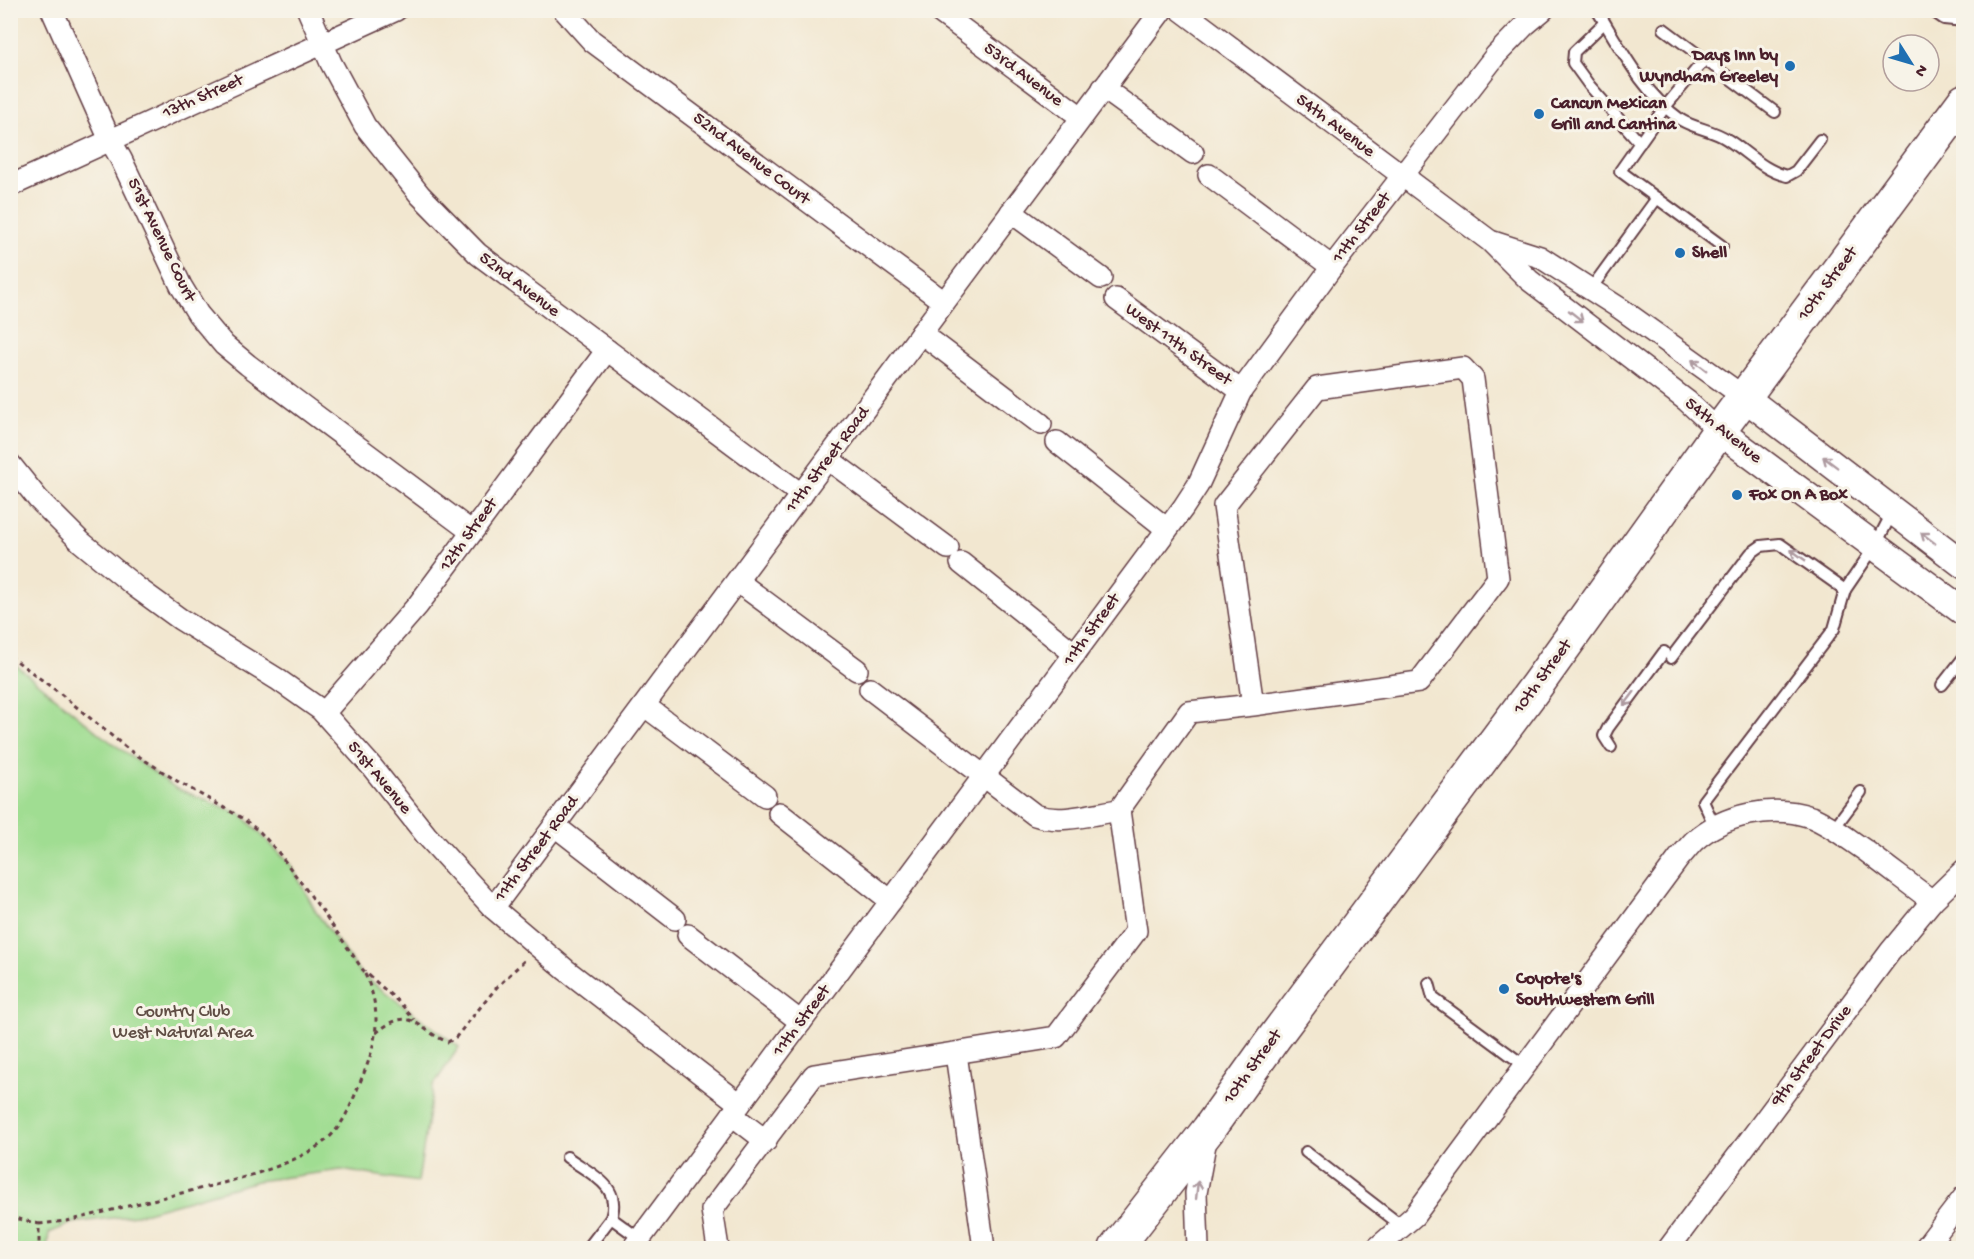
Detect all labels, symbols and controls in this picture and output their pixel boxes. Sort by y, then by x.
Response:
north arrow [1881,33,1941,93]
street label: 53rd Avenue [979,38,1067,112]
place label: Days Inn by Wyndham Greeley [1639,46,1778,88]
marker: Days Inn by Wyndham Greeley [1783,59,1797,73]
text: N [1909,60,1931,80]
street label: 13th Street [159,69,248,124]
street label: 54th Avenue [1291,90,1379,163]
place label: Cancun Mexican Grill and Cantina [1550,94,1677,136]
marker: Cancun Mexican Grill and Cantina [1532,107,1546,121]
street label: 52nd Avenue Court [688,108,815,211]
street label: 51st Avenue Court [122,175,201,307]
street label: 11th Street [1327,187,1397,268]
street label: 10th Street [1793,242,1863,326]
place label: Shell [1692,243,1727,264]
marker: Shell [1673,246,1687,260]
street label: 52nd Avenue [474,248,564,323]
street label: West 11th Street [1121,299,1237,392]
one-way arrow [1568,309,1584,322]
one-way arrow [1692,359,1708,371]
street label: 54th Avenue [1680,393,1766,469]
street label: 11th Street Road [781,402,876,518]
one-way arrow [1822,456,1838,469]
place label: Fox On A Box [1748,485,1848,506]
marker: Fox On A Box [1730,488,1744,502]
street label: 12th Street [435,493,504,577]
one-way arrow [1920,531,1936,544]
one-way arrow [1791,549,1807,561]
street label: 11th Street [1058,589,1126,671]
street label: 10th Street [1508,634,1578,719]
one-way arrow [1623,690,1635,706]
street label: 51st Avenue [342,737,416,819]
street label: 11th Street Road [490,791,585,907]
place label: Coyote's Southwestern Grill [1515,969,1654,1011]
street label: 11th Street [768,980,837,1062]
marker: Coyote's Southwestern Grill [1497,982,1511,996]
street label: 9th Street Drive [1766,1000,1857,1112]
park label: Country Club West Natural Area [112,1002,255,1044]
street label: 10th Street [1218,1024,1288,1109]
one-way arrow [1192,1181,1203,1201]

